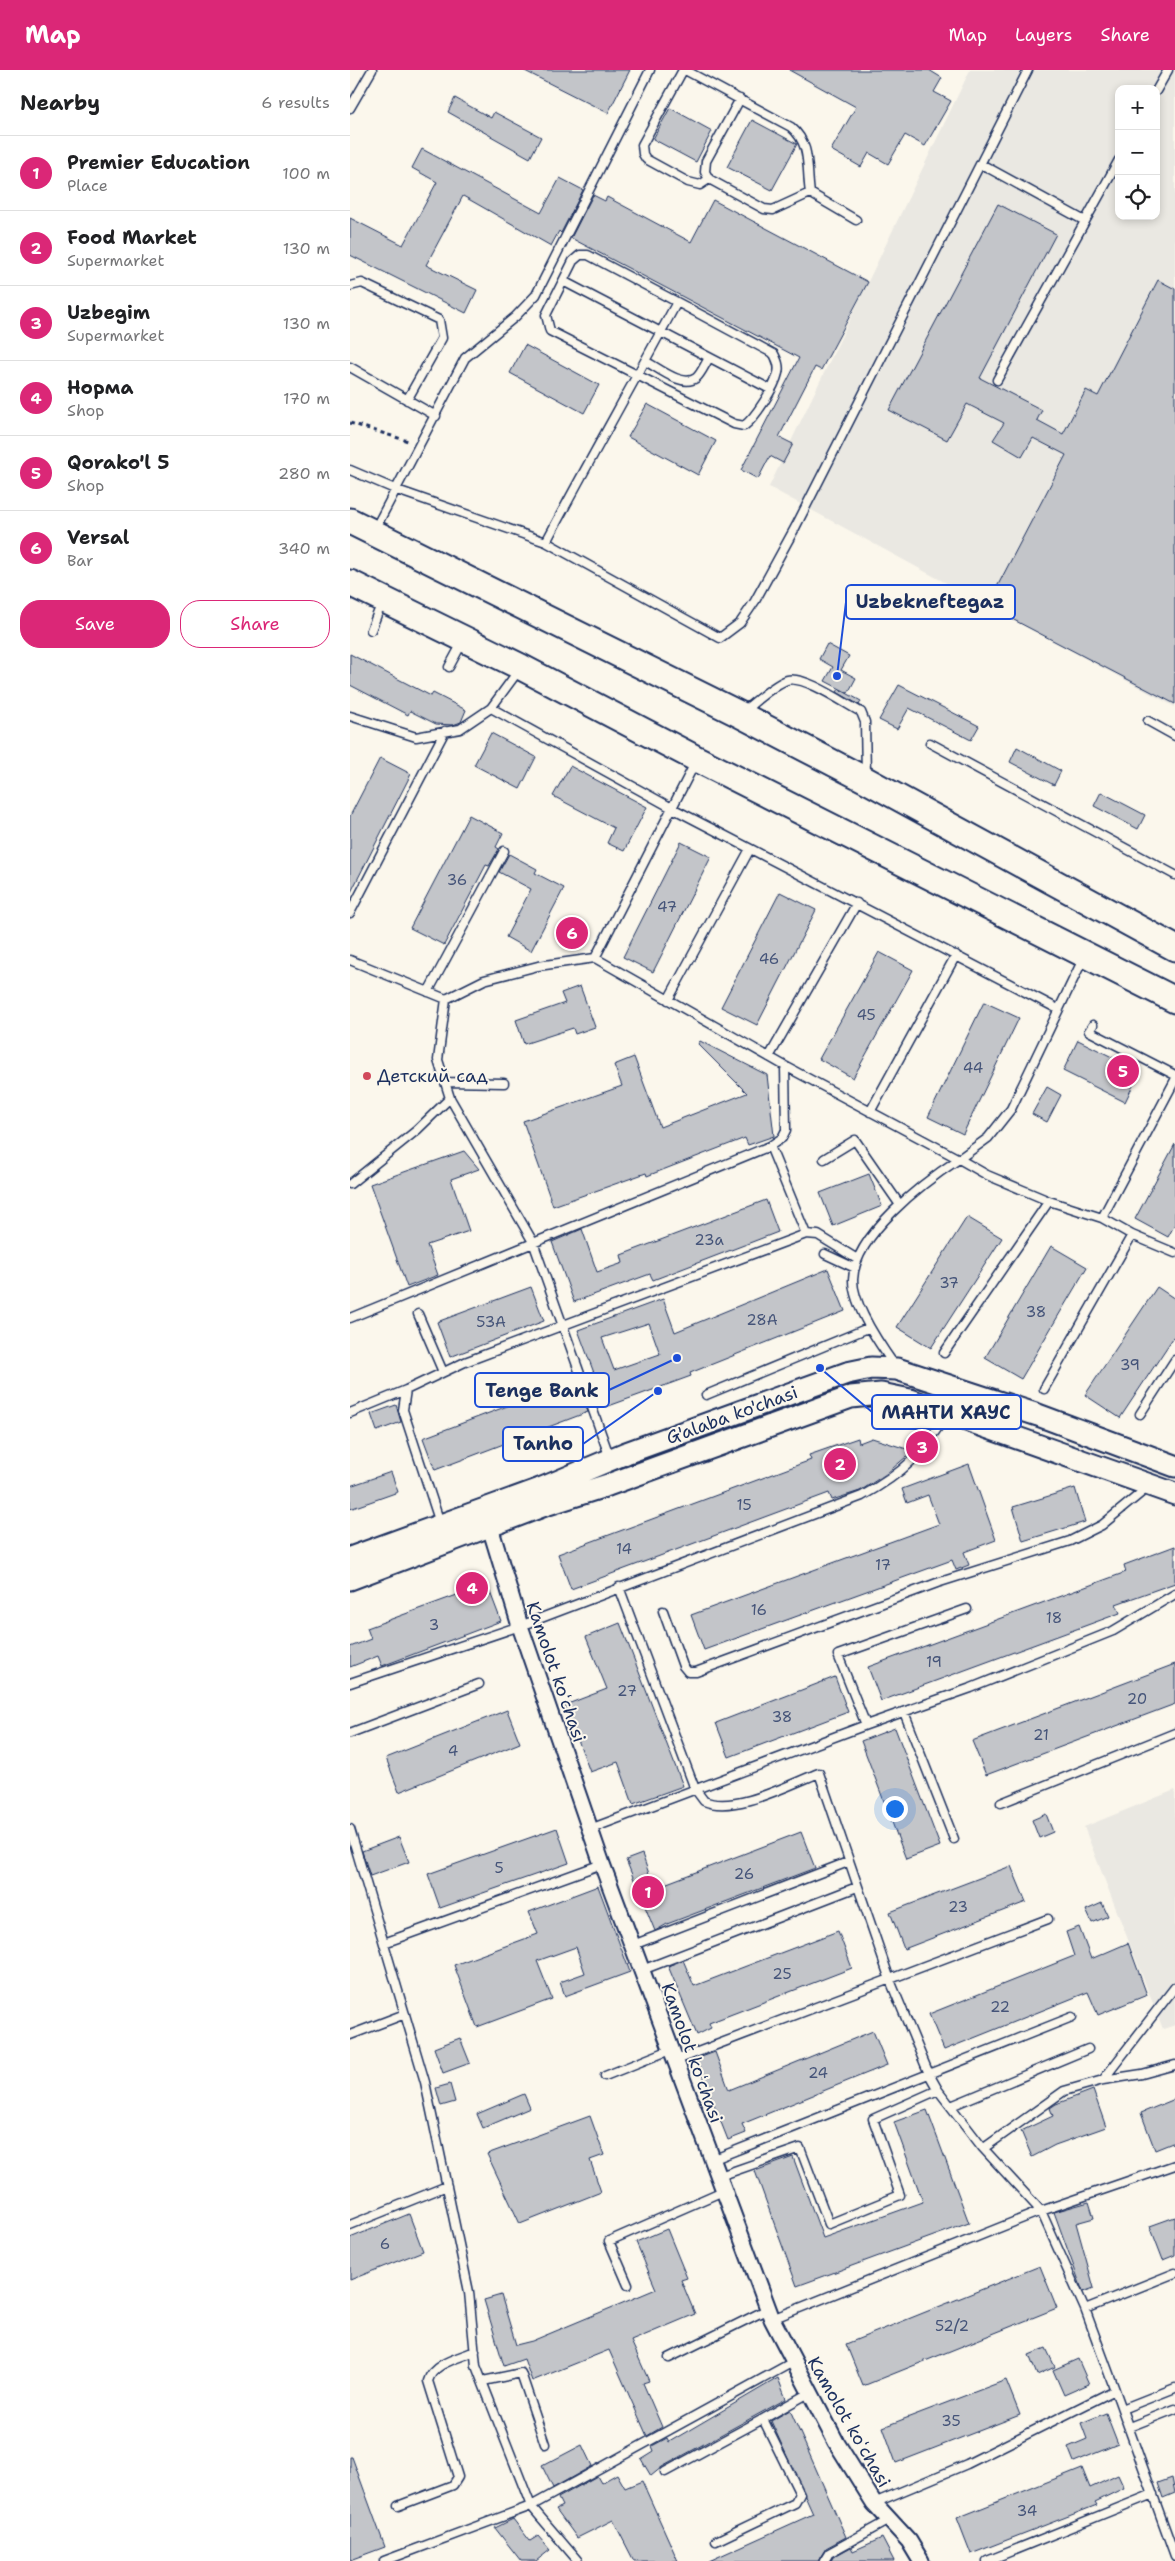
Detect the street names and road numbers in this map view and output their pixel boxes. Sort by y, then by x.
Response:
street label: G'alaba ko'chasi [663,1380,801,1450]
street label: Kamolot koʻchasi [521,1598,591,1746]
street label: Kamolot koʻchasi [656,1980,728,2126]
street label: Kamolot koʻchasi [802,2352,896,2492]

